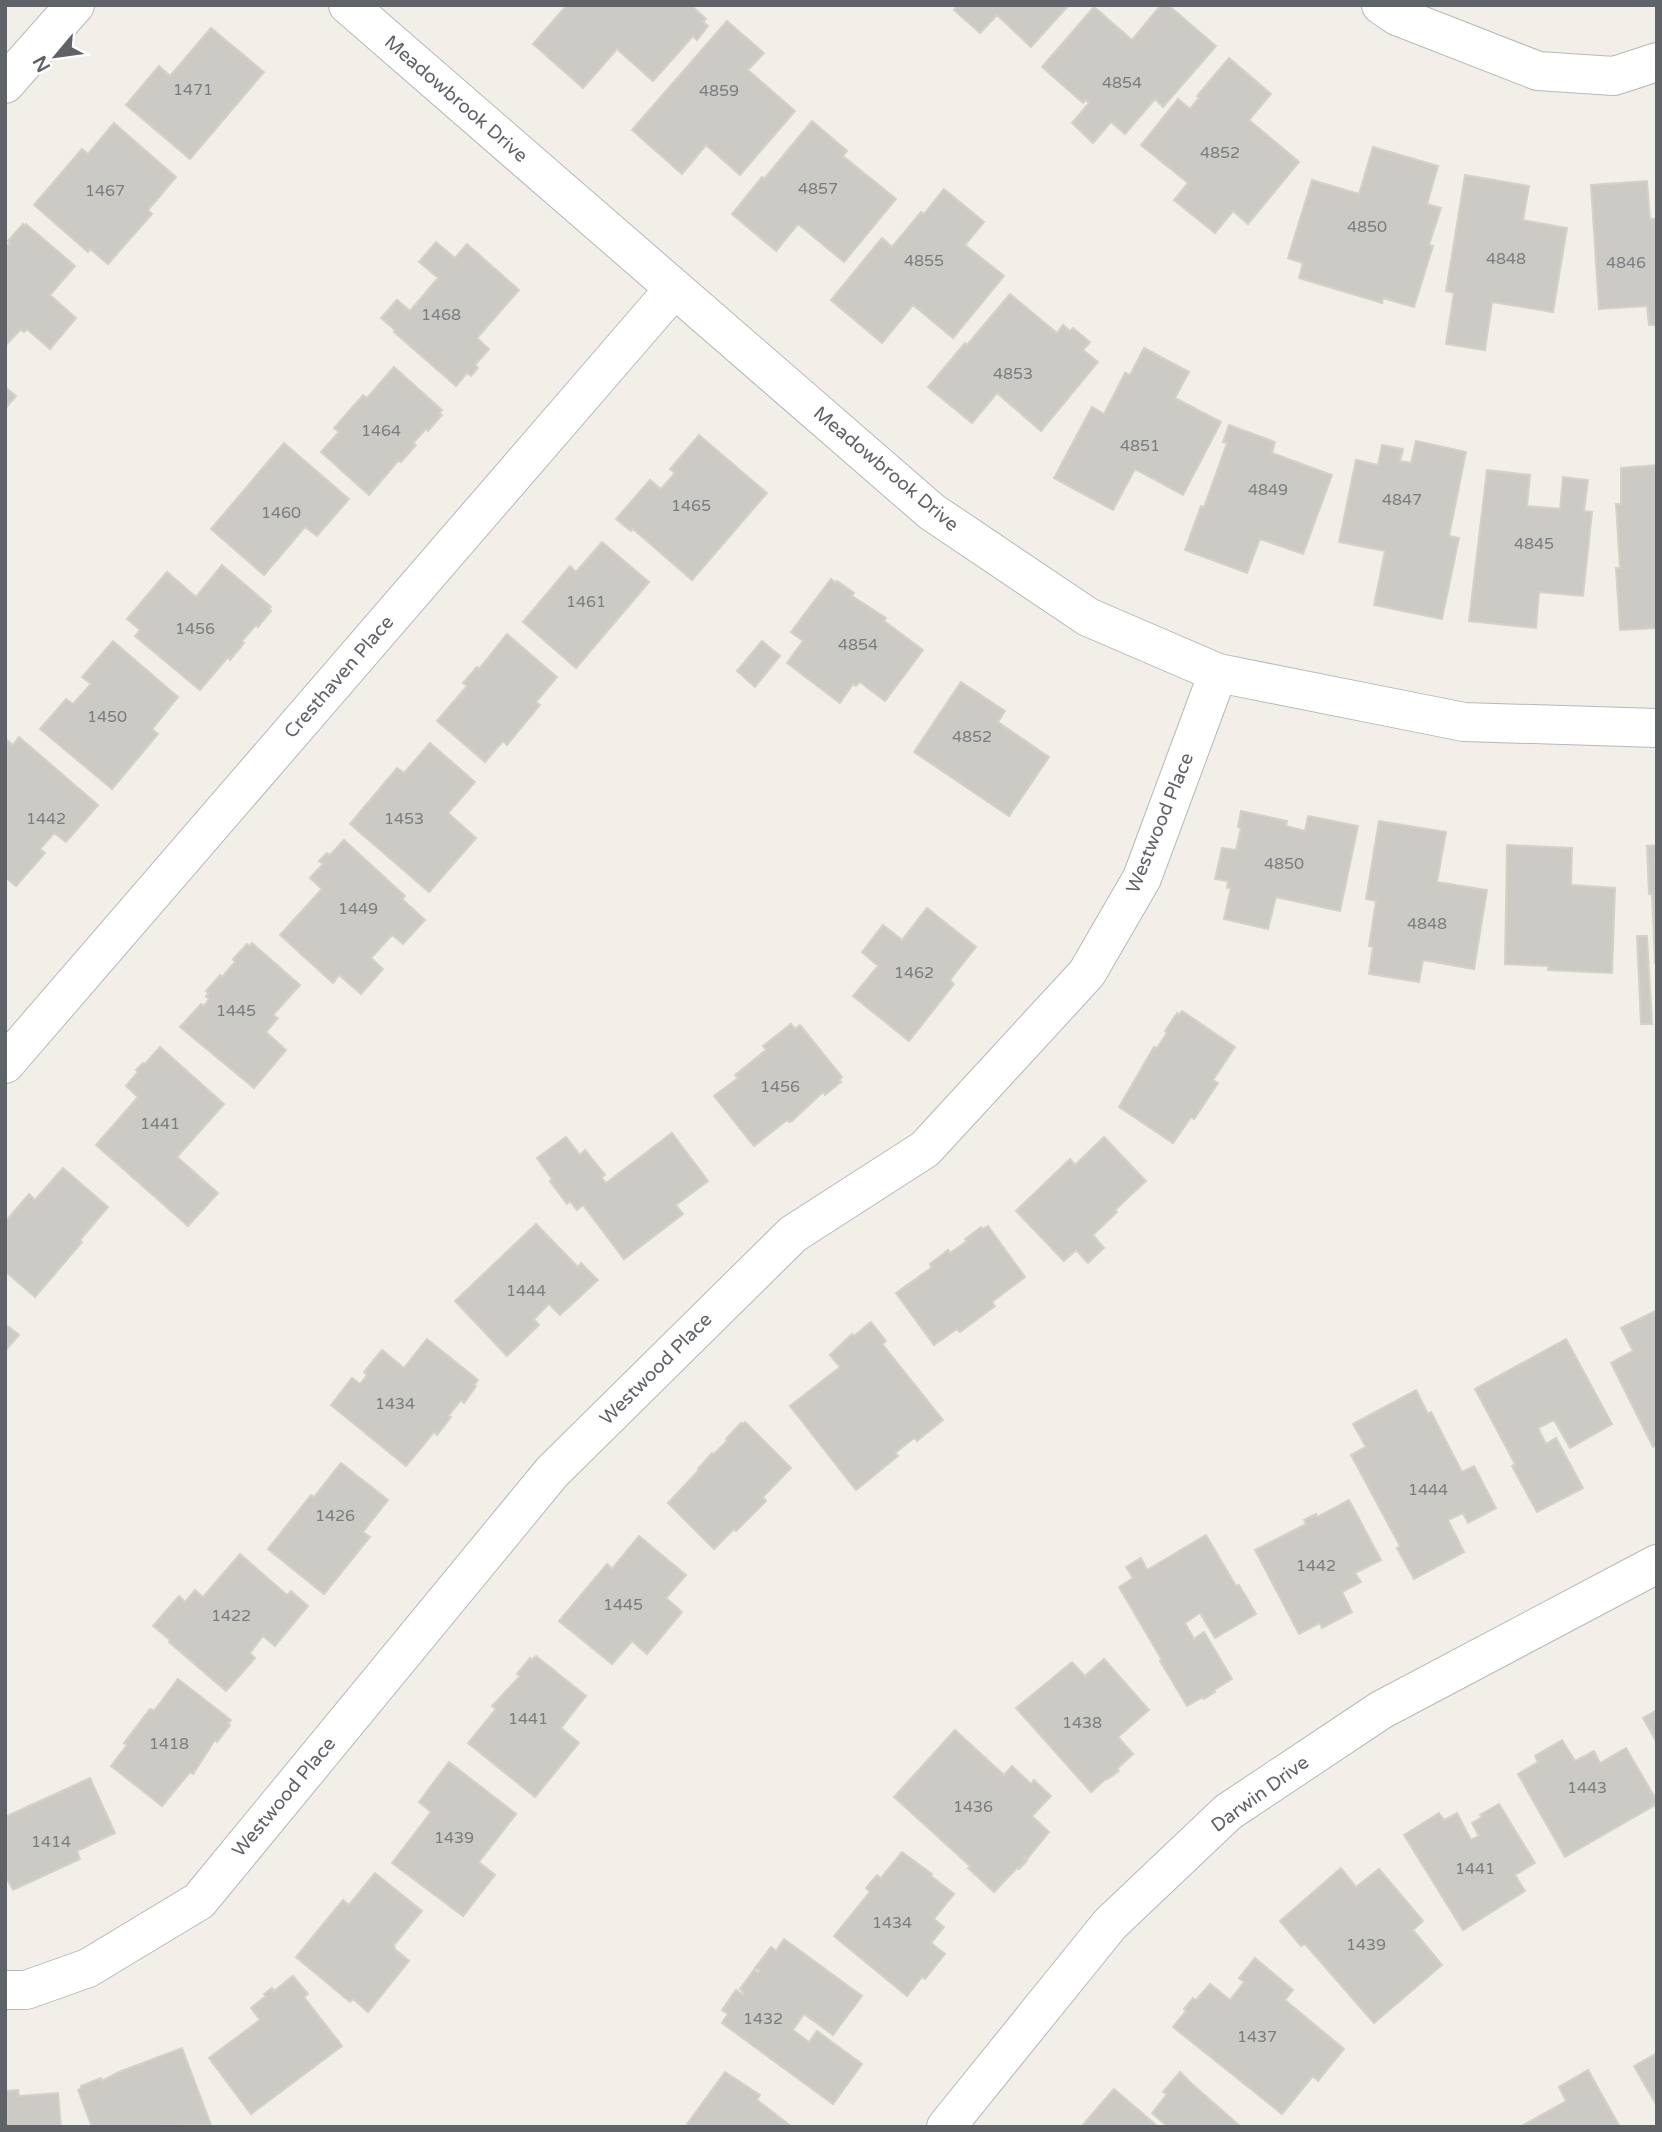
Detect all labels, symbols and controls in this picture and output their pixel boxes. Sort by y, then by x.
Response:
north arrow [21,21,91,91]
street label: Meadowbrook Drive [380,31,532,167]
text: N [29,52,55,76]
house number: 4854 [1102,73,1142,93]
house number: 1471 [173,80,213,100]
house number: 4859 [699,81,739,101]
house number: 4852 [1200,143,1240,163]
house number: 4857 [798,179,838,199]
house number: 1467 [85,181,125,201]
house number: 4850 [1347,217,1387,237]
house number: 4848 [1486,249,1526,269]
house number: 4855 [904,251,944,271]
house number: 4846 [1606,253,1646,273]
house number: 1468 [421,305,461,325]
house number: 4853 [993,364,1033,384]
street label: Meadowbrook Drive [809,402,963,536]
house number: 1464 [361,421,401,441]
house number: 4851 [1120,436,1160,456]
house number: 4849 [1248,480,1288,500]
house number: 4847 [1382,490,1422,510]
house number: 1465 [671,496,711,516]
house number: 1460 [261,503,301,523]
house number: 4845 [1514,534,1554,554]
house number: 1461 [566,592,606,612]
street label: Cresthaven Place [280,611,398,743]
house number: 1456 [175,619,215,639]
house number: 4854 [838,635,878,655]
house number: 1450 [87,707,127,727]
house number: 4852 [952,727,992,747]
street label: Westwood Place [1122,750,1198,896]
house number: 1442 [26,809,66,829]
house number: 1453 [384,809,424,829]
house number: 4850 [1264,854,1304,874]
house number: 1449 [338,899,378,919]
house number: 4848 [1407,914,1447,934]
house number: 1462 [894,963,934,983]
house number: 1445 [216,1001,256,1021]
house number: 1456 [760,1077,800,1097]
house number: 1441 [140,1114,180,1134]
house number: 1444 [506,1281,546,1301]
street label: Westwood Place [595,1308,717,1430]
house number: 1434 [375,1394,415,1414]
house number: 1444 [1408,1480,1448,1500]
house number: 1426 [315,1506,355,1526]
house number: 1442 [1296,1556,1336,1576]
house number: 1445 [603,1595,643,1615]
house number: 1422 [211,1606,251,1626]
house number: 1441 [508,1709,548,1729]
house number: 1438 [1062,1713,1102,1733]
street label: Westwood Place [228,1733,340,1861]
house number: 1418 [149,1734,189,1754]
street label: Darwin Drive [1207,1751,1313,1837]
house number: 1443 [1567,1778,1607,1798]
house number: 1436 [953,1797,993,1817]
house number: 1439 [434,1828,474,1848]
house number: 1414 [31,1832,71,1852]
house number: 1441 [1455,1859,1495,1879]
house number: 1434 [872,1913,912,1933]
house number: 1439 [1346,1935,1386,1955]
house number: 1432 [743,2009,783,2029]
house number: 1437 [1237,2027,1277,2047]

